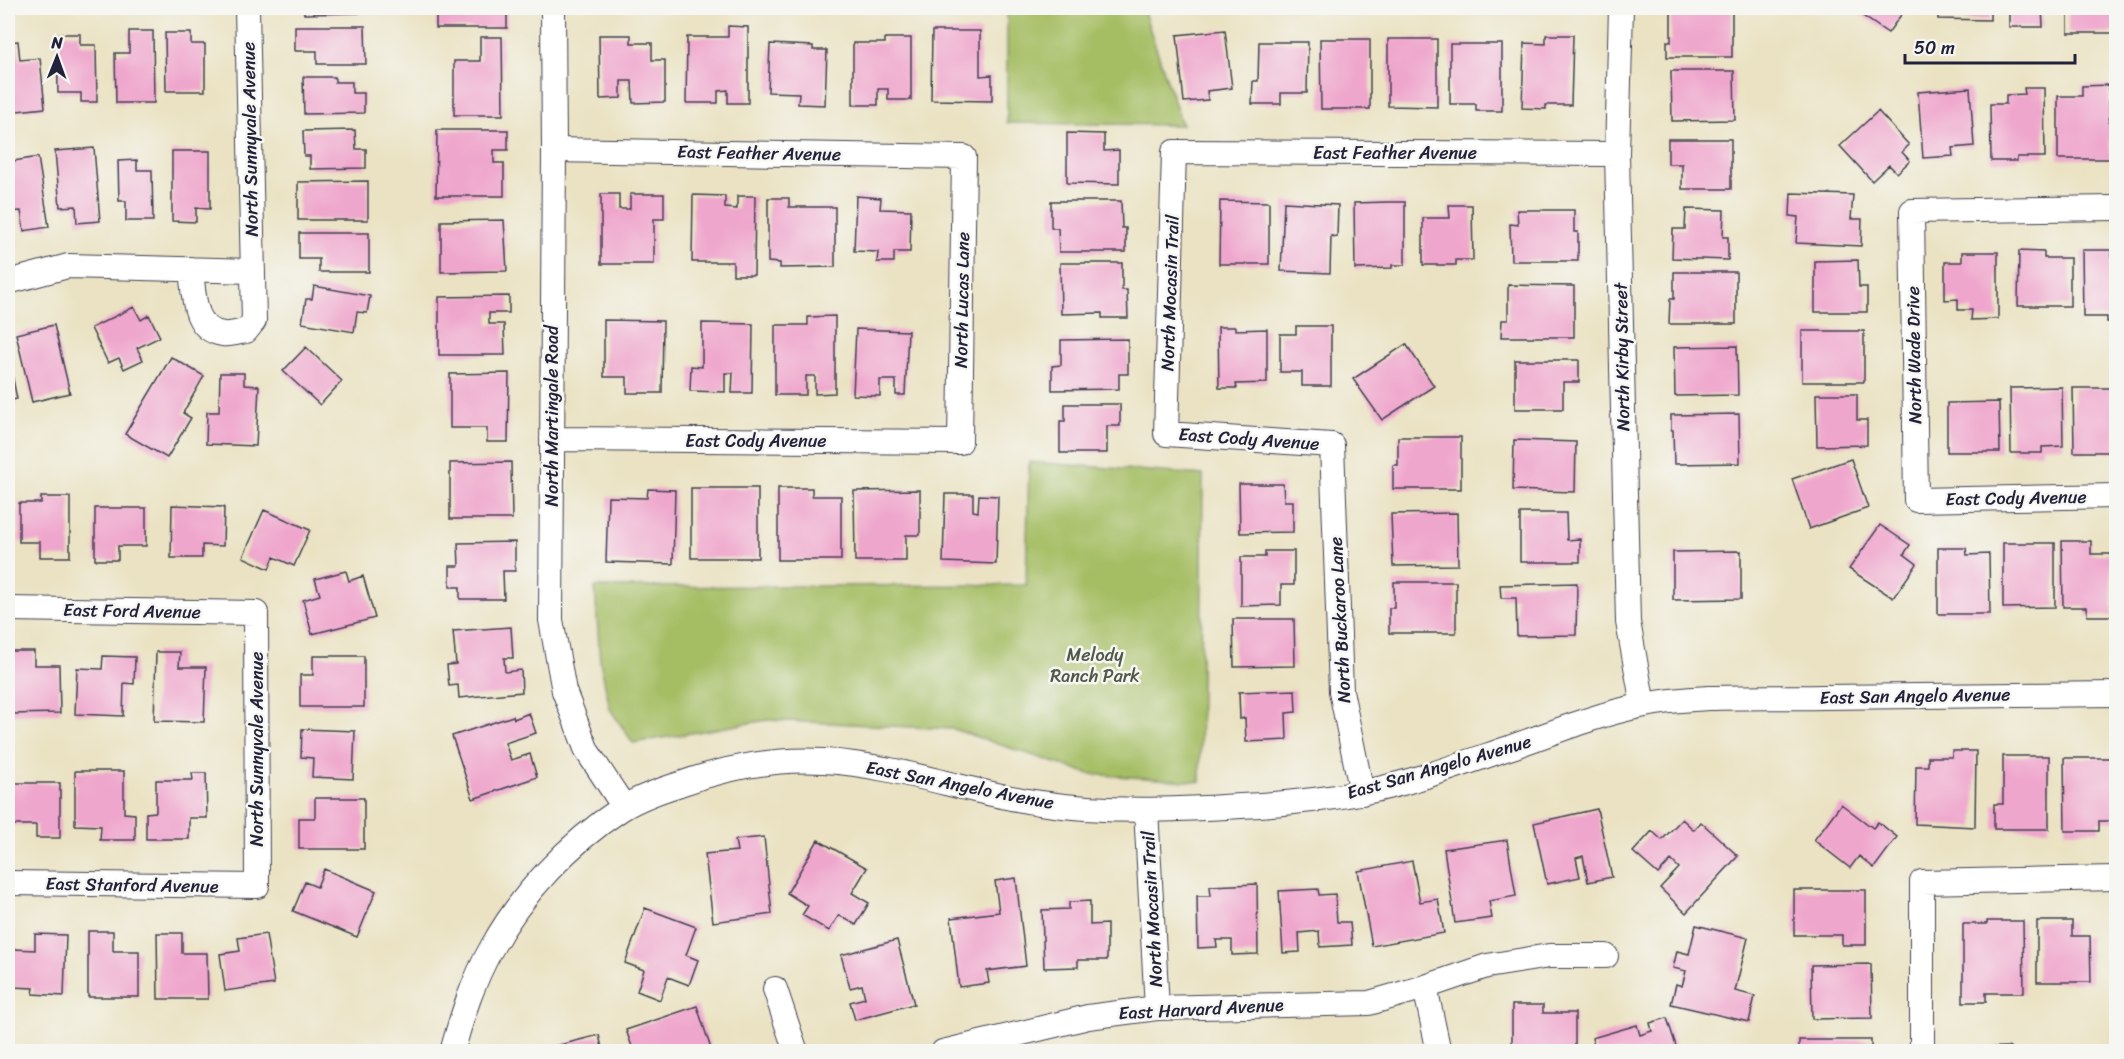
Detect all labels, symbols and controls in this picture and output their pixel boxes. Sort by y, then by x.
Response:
north arrow [27,27,87,87]
scale bar [1905,27,2074,65]
text: N [50,28,64,57]
text: 50 m [1914,32,1955,64]
street label: North Sunnyvale Avenue [232,41,268,237]
street label: East Feather Avenue [677,136,841,170]
street label: East Feather Avenue [1313,137,1477,169]
street label: North Mocasin Trail [1151,214,1189,372]
street label: North Lucas Lane [945,232,979,368]
street label: North Kirby Street [1605,282,1639,431]
street label: North Wade Drive [1897,286,1931,424]
street label: North Martingale Road [536,324,568,506]
street label: East Cody Avenue [1177,418,1321,460]
street label: East Cody Avenue [685,425,827,457]
street label: East Cody Avenue [1945,481,2087,515]
street label: North Buckaroo Lane [1320,536,1360,704]
street label: East Ford Avenue [63,594,201,628]
park label: Melody Ranch Park [1050,639,1140,692]
street label: North Sunnyvale Avenue [241,651,273,847]
street label: East San Angelo Avenue [1819,678,2011,714]
street label: East San Angelo Avenue [1343,725,1535,809]
street label: East San Angelo Avenue [863,751,1057,819]
street label: North Mocasin Trail [1132,829,1172,988]
street label: East Stanford Avenue [45,867,219,903]
street label: East Harvard Avenue [1118,989,1285,1029]

